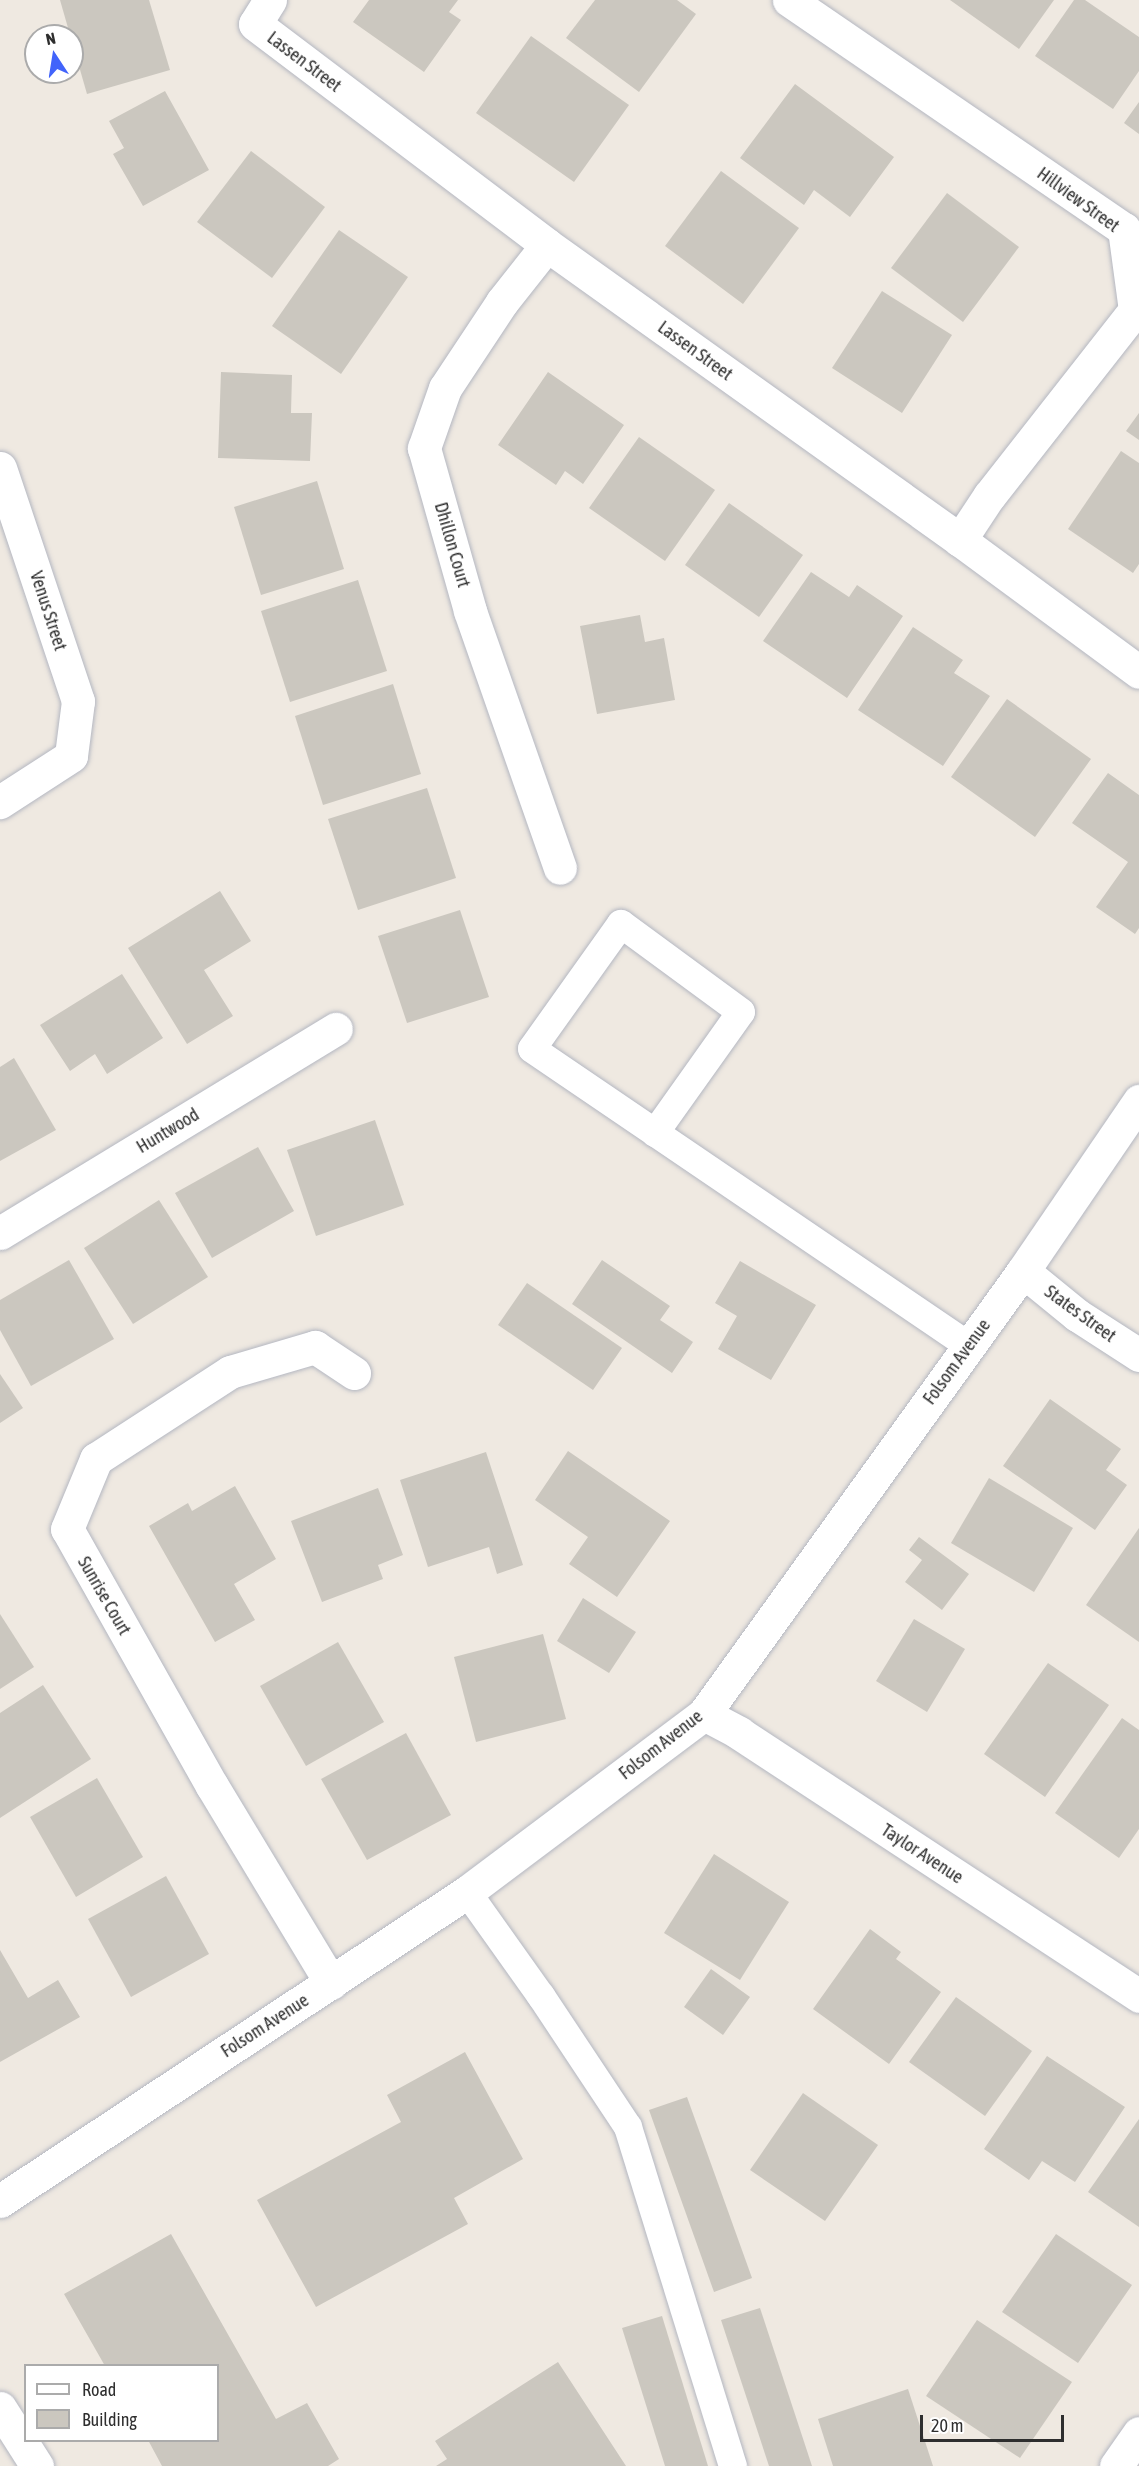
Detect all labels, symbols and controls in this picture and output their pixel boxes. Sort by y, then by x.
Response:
north arrow [24,24,84,84]
street label: Lassen Street [263,27,345,97]
text: N [44,29,57,48]
street label: Hillview Street [1033,163,1123,237]
street label: Lassen Street [653,317,737,385]
street label: Dhillon Court [430,500,474,590]
street label: Venus Street [25,569,71,653]
street label: Huntwood [133,1104,203,1158]
street label: States Street [1040,1281,1120,1347]
street label: Folsom Avenue [919,1315,995,1409]
street label: Sunrise Court [73,1553,135,1639]
street label: Folsom Avenue [615,1706,707,1784]
street label: Taylor Avenue [877,1820,967,1888]
street label: Folsom Avenue [217,1990,313,2062]
legend [24,2364,219,2442]
text: Road [82,2379,116,2400]
scale bar [923,2403,1067,2441]
text: Building [82,2409,137,2430]
text: 20 m [931,2415,963,2436]

